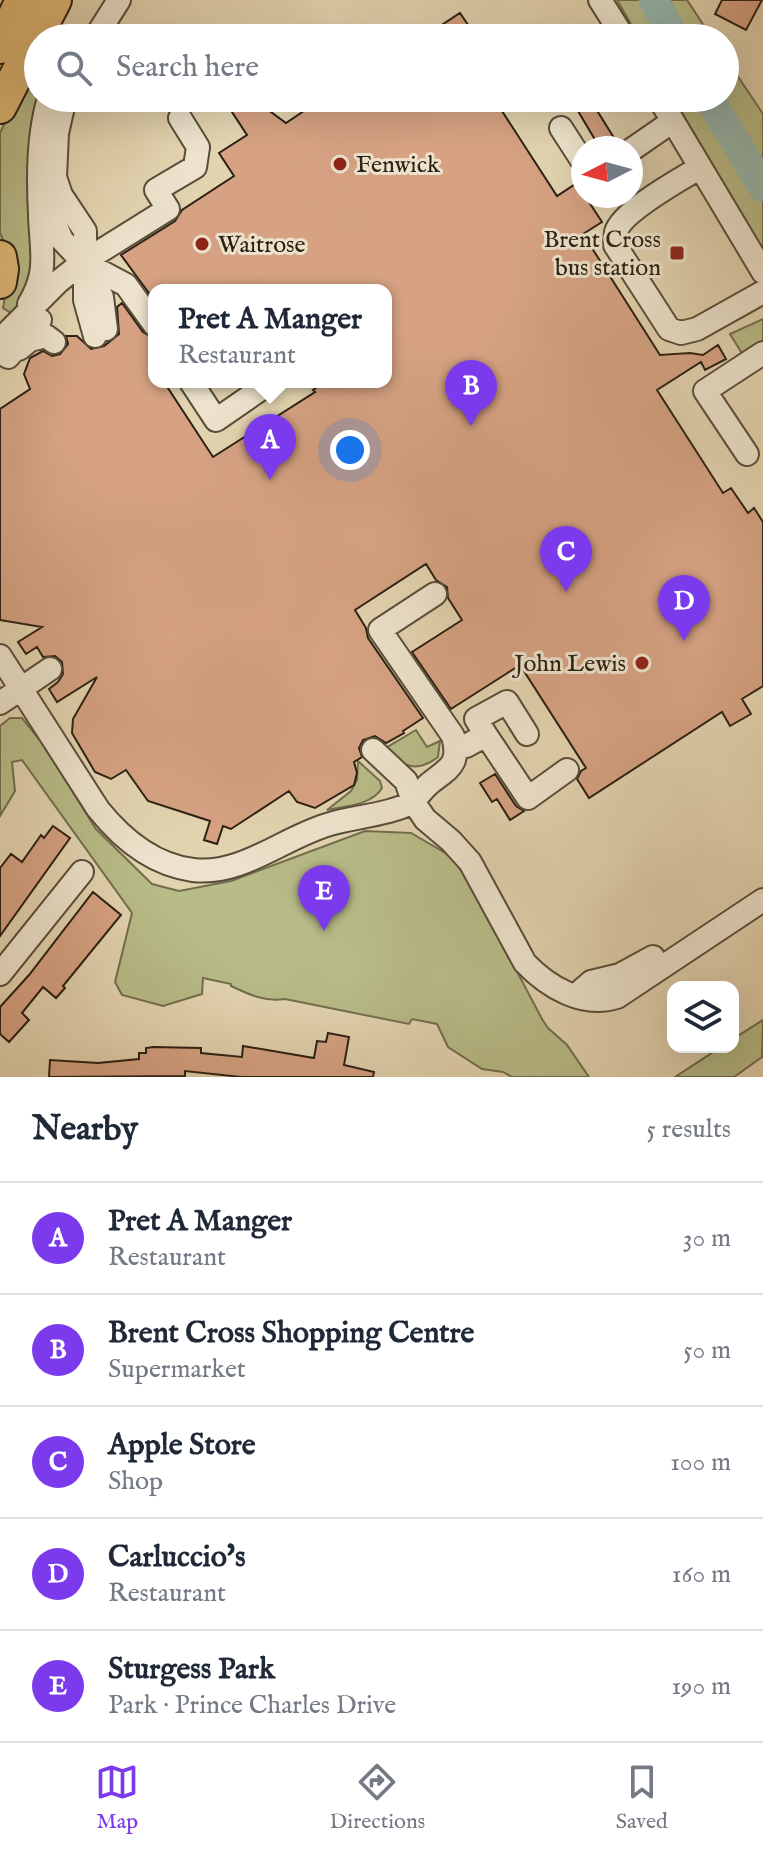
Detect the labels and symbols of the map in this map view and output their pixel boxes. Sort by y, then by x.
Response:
north arrow [571,136,643,208]
place label: Fenwick [356,150,440,181]
marker: Fenwick [331,155,349,173]
place label: Brent Cross bus station [543,225,661,284]
place label: Waitrose [218,230,306,261]
marker: Waitrose [193,235,211,253]
marker: Brent Cross bus station [668,244,686,262]
pin: B [445,360,497,426]
pin: A [244,414,296,480]
your location [330,430,370,470]
pin: C [540,526,592,592]
pin: D [658,575,710,641]
place label: John Lewis [511,649,626,680]
marker: John Lewis [633,654,651,672]
pin: E [298,865,350,931]

